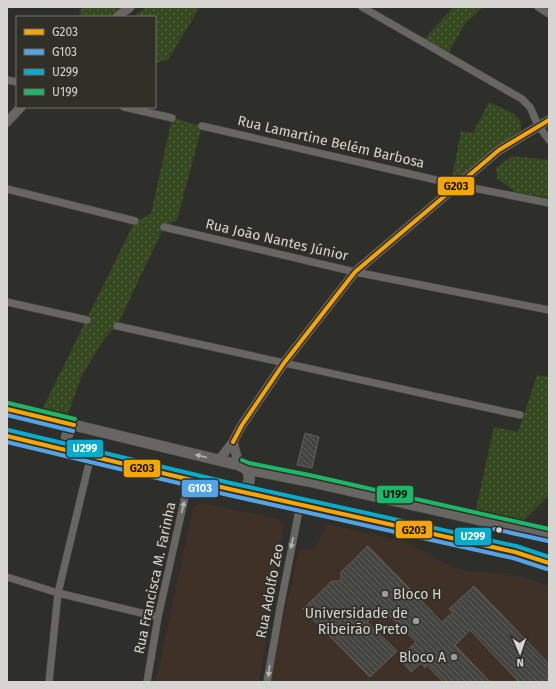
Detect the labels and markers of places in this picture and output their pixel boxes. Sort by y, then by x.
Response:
unlabelled marker [494,525,504,535]
place label: Bloco H [393,586,442,603]
marker: Bloco H [380,589,390,599]
place label: Universidade de Ribeirão Preto [305,605,408,638]
marker: Universidade de Ribeirão Preto [411,616,421,626]
place label: Bloco A [399,649,446,666]
marker: Bloco A [449,652,459,662]

